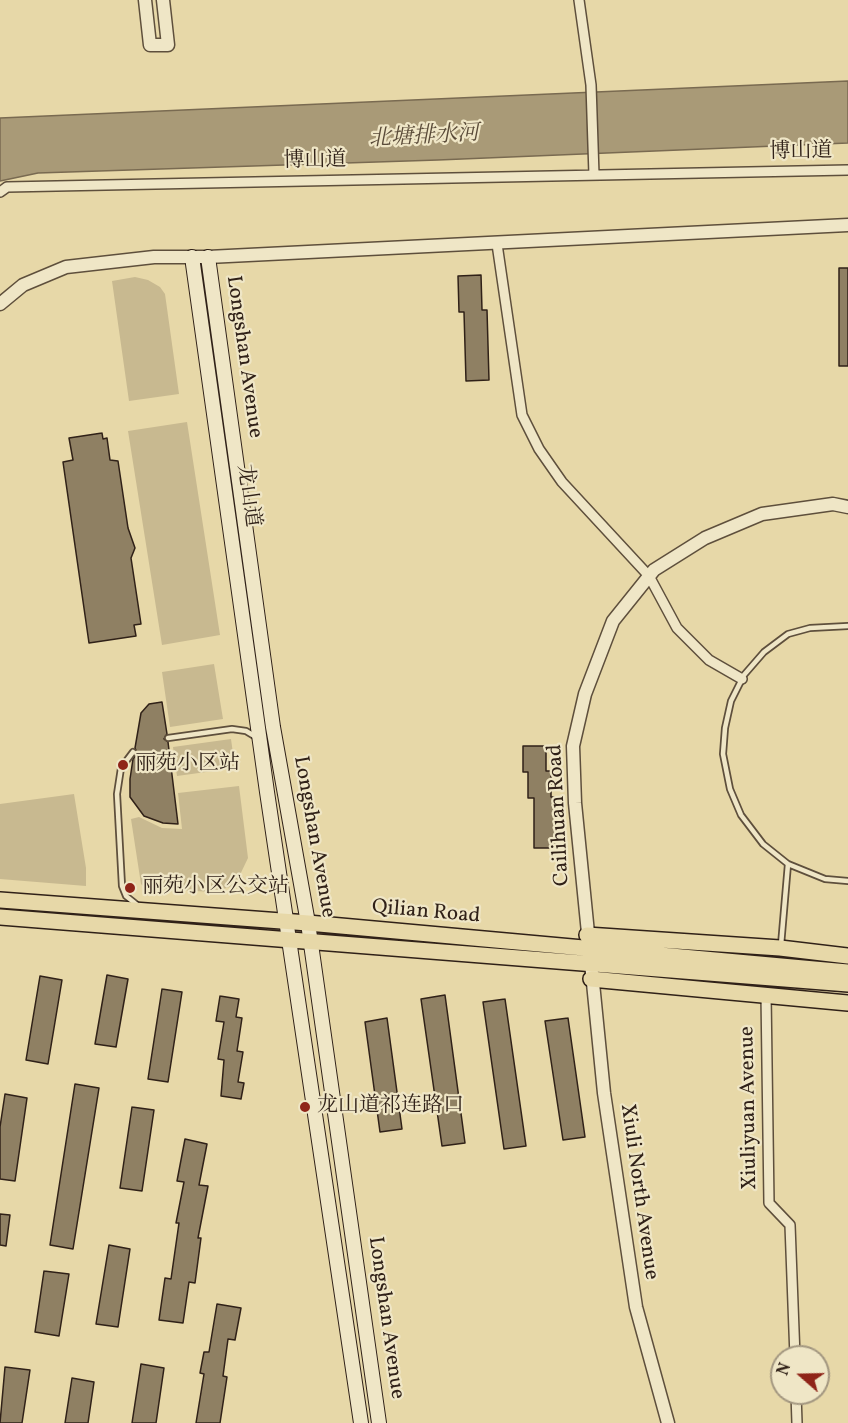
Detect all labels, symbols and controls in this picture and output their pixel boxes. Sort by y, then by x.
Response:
water label: 北塘排水河 [368,122,480,154]
street label: 博山道 [769,140,833,166]
street label: 博山道 [283,149,347,175]
street label: Longshan Avenue [219,274,267,440]
street label: 龙山道 [230,463,264,529]
street label: Cailihuan Road [544,743,576,887]
place label: 丽苑小区站 [135,752,240,778]
street label: Longshan Avenue [286,754,340,920]
marker: 丽苑小区站 [116,758,130,772]
place label: 丽苑小区公交站 [142,875,289,901]
marker: 丽苑小区公交站 [123,881,137,895]
street label: Qilian Road [371,896,481,930]
street label: Xiuliyuan Avenue [736,1026,764,1190]
place label: 龙山道祁连路口 [317,1094,464,1120]
marker: 龙山道祁连路口 [298,1100,312,1114]
street label: Xiuli North Avenue [613,1102,663,1282]
street label: Longshan Avenue [361,1235,409,1401]
north arrow [770,1345,830,1405]
text: N [773,1360,797,1379]

